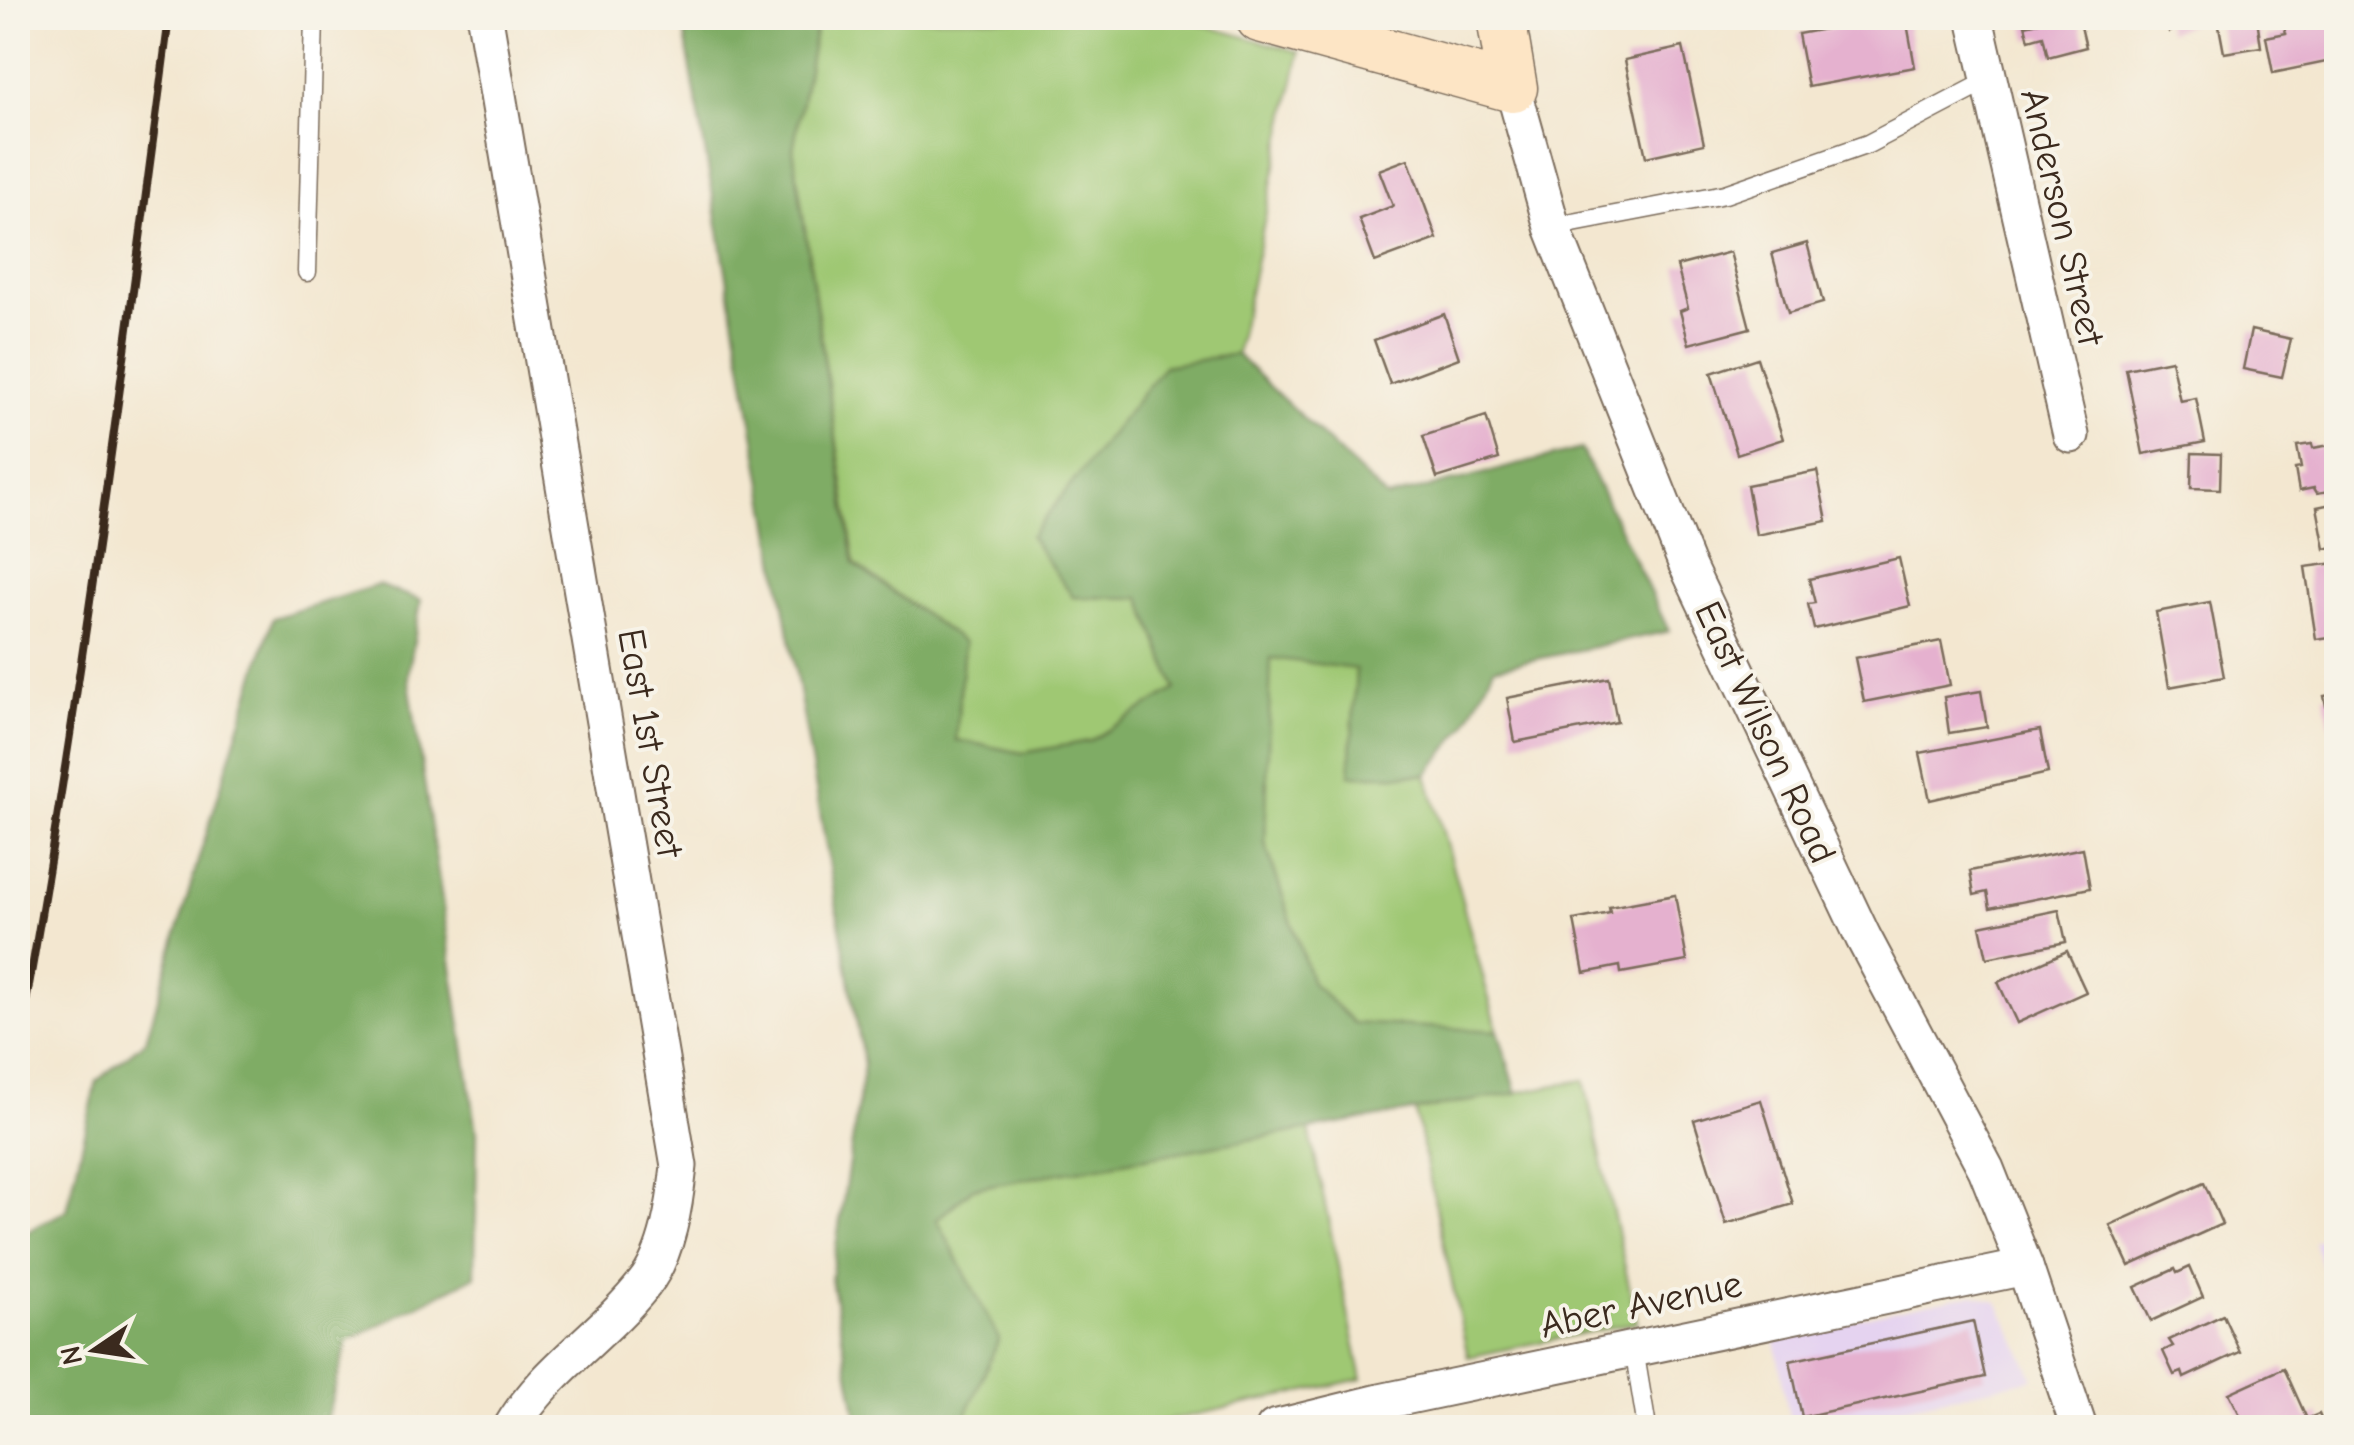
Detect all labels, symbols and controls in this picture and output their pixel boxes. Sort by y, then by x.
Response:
street label: Anderson Street [2011,85,2113,351]
street label: East Wilson Road [1685,595,1845,870]
street label: East 1st Street [608,625,692,862]
street label: Aber Avenue [1536,1262,1746,1348]
north arrow [45,1300,145,1400]
text: N [54,1343,89,1368]

